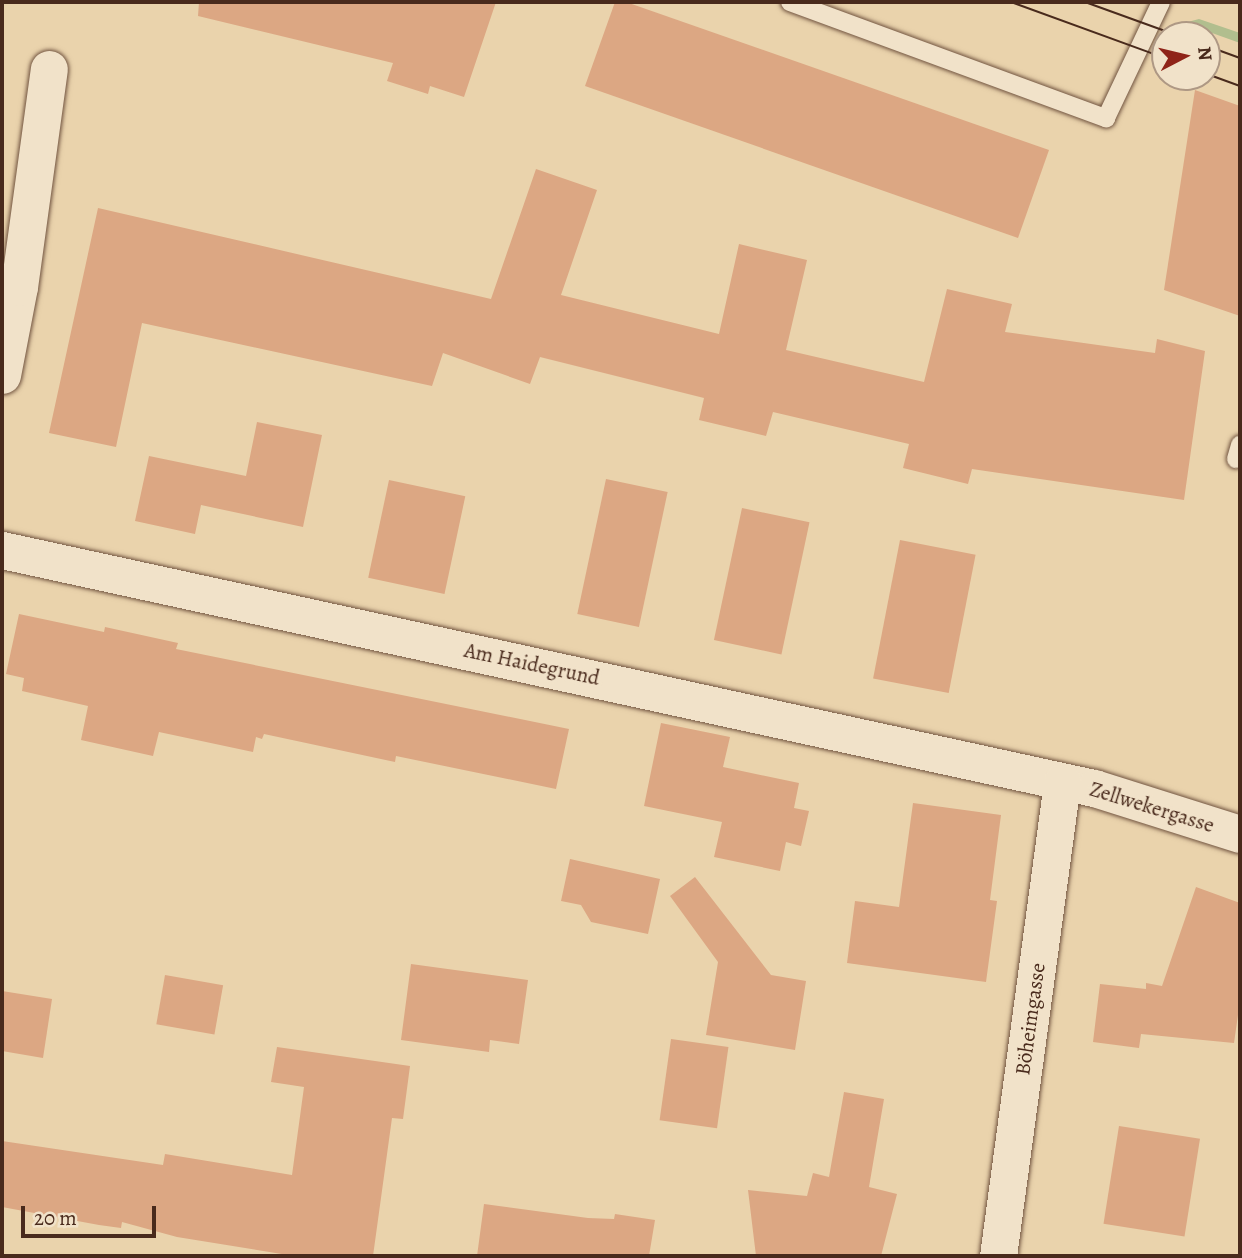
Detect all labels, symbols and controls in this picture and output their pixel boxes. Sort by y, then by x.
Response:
north arrow [1151,21,1221,91]
text: N [1191,45,1219,62]
street label: Am Haidegrund [462,637,602,691]
street label: Zellwekergasse [1087,776,1217,838]
street label: Böheimgasse [1010,961,1050,1077]
scale bar [24,1192,159,1236]
text: 20 m [34,1204,77,1232]

